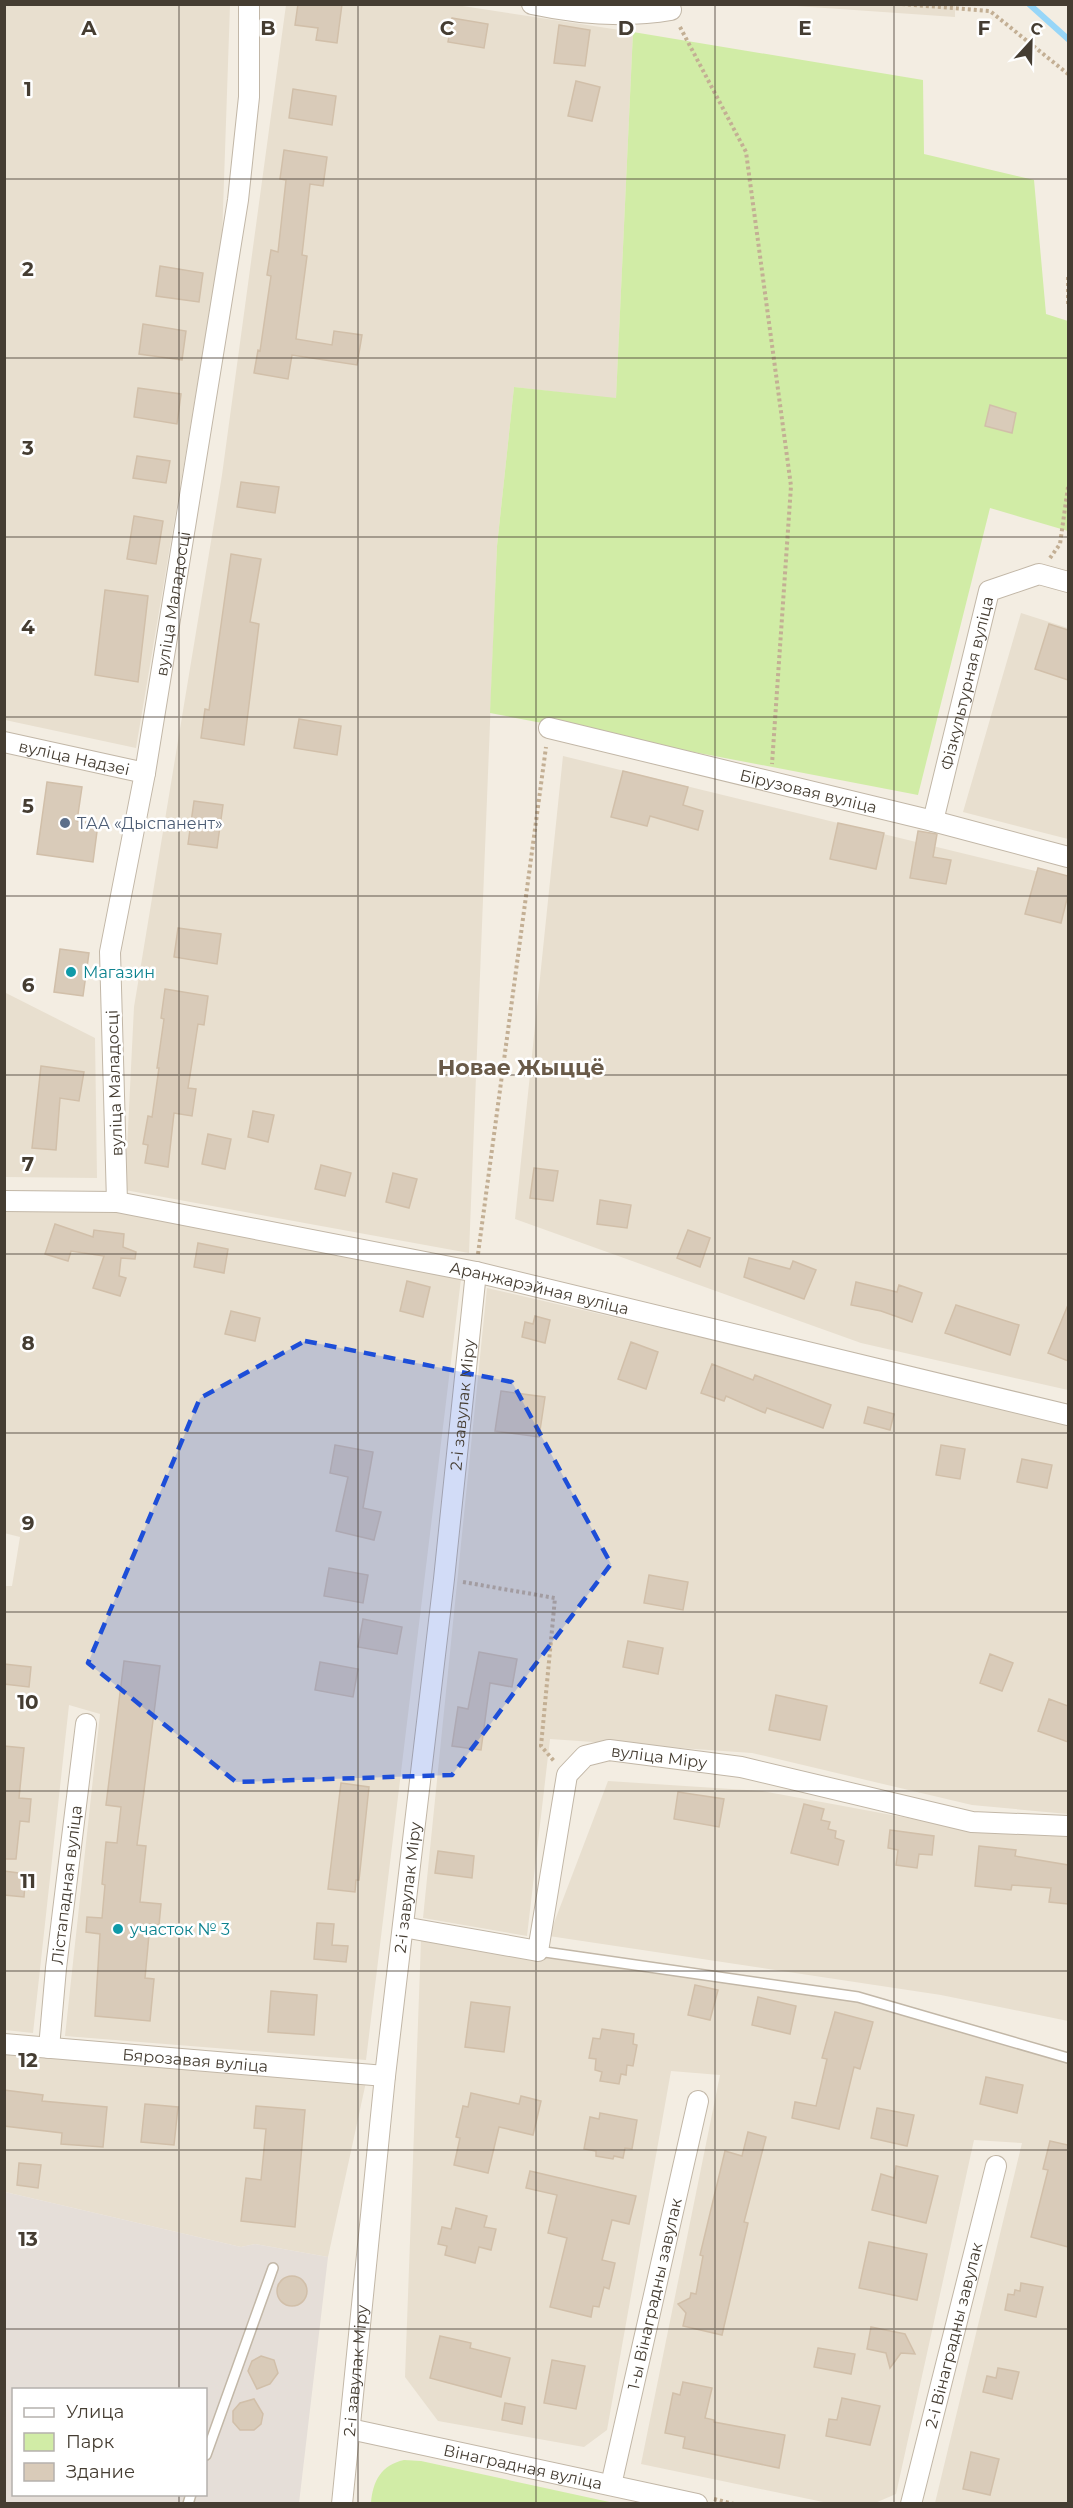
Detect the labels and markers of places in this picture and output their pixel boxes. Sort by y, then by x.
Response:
place label: ТАА «Дыспанент» [77,814,223,833]
marker: ТАА «Дыспанент» [58,816,72,830]
place label: Магазин [83,963,155,982]
marker: Магазин [64,965,78,979]
place label: участок № 3 [129,1920,230,1939]
marker: участок № 3 [111,1922,125,1936]

